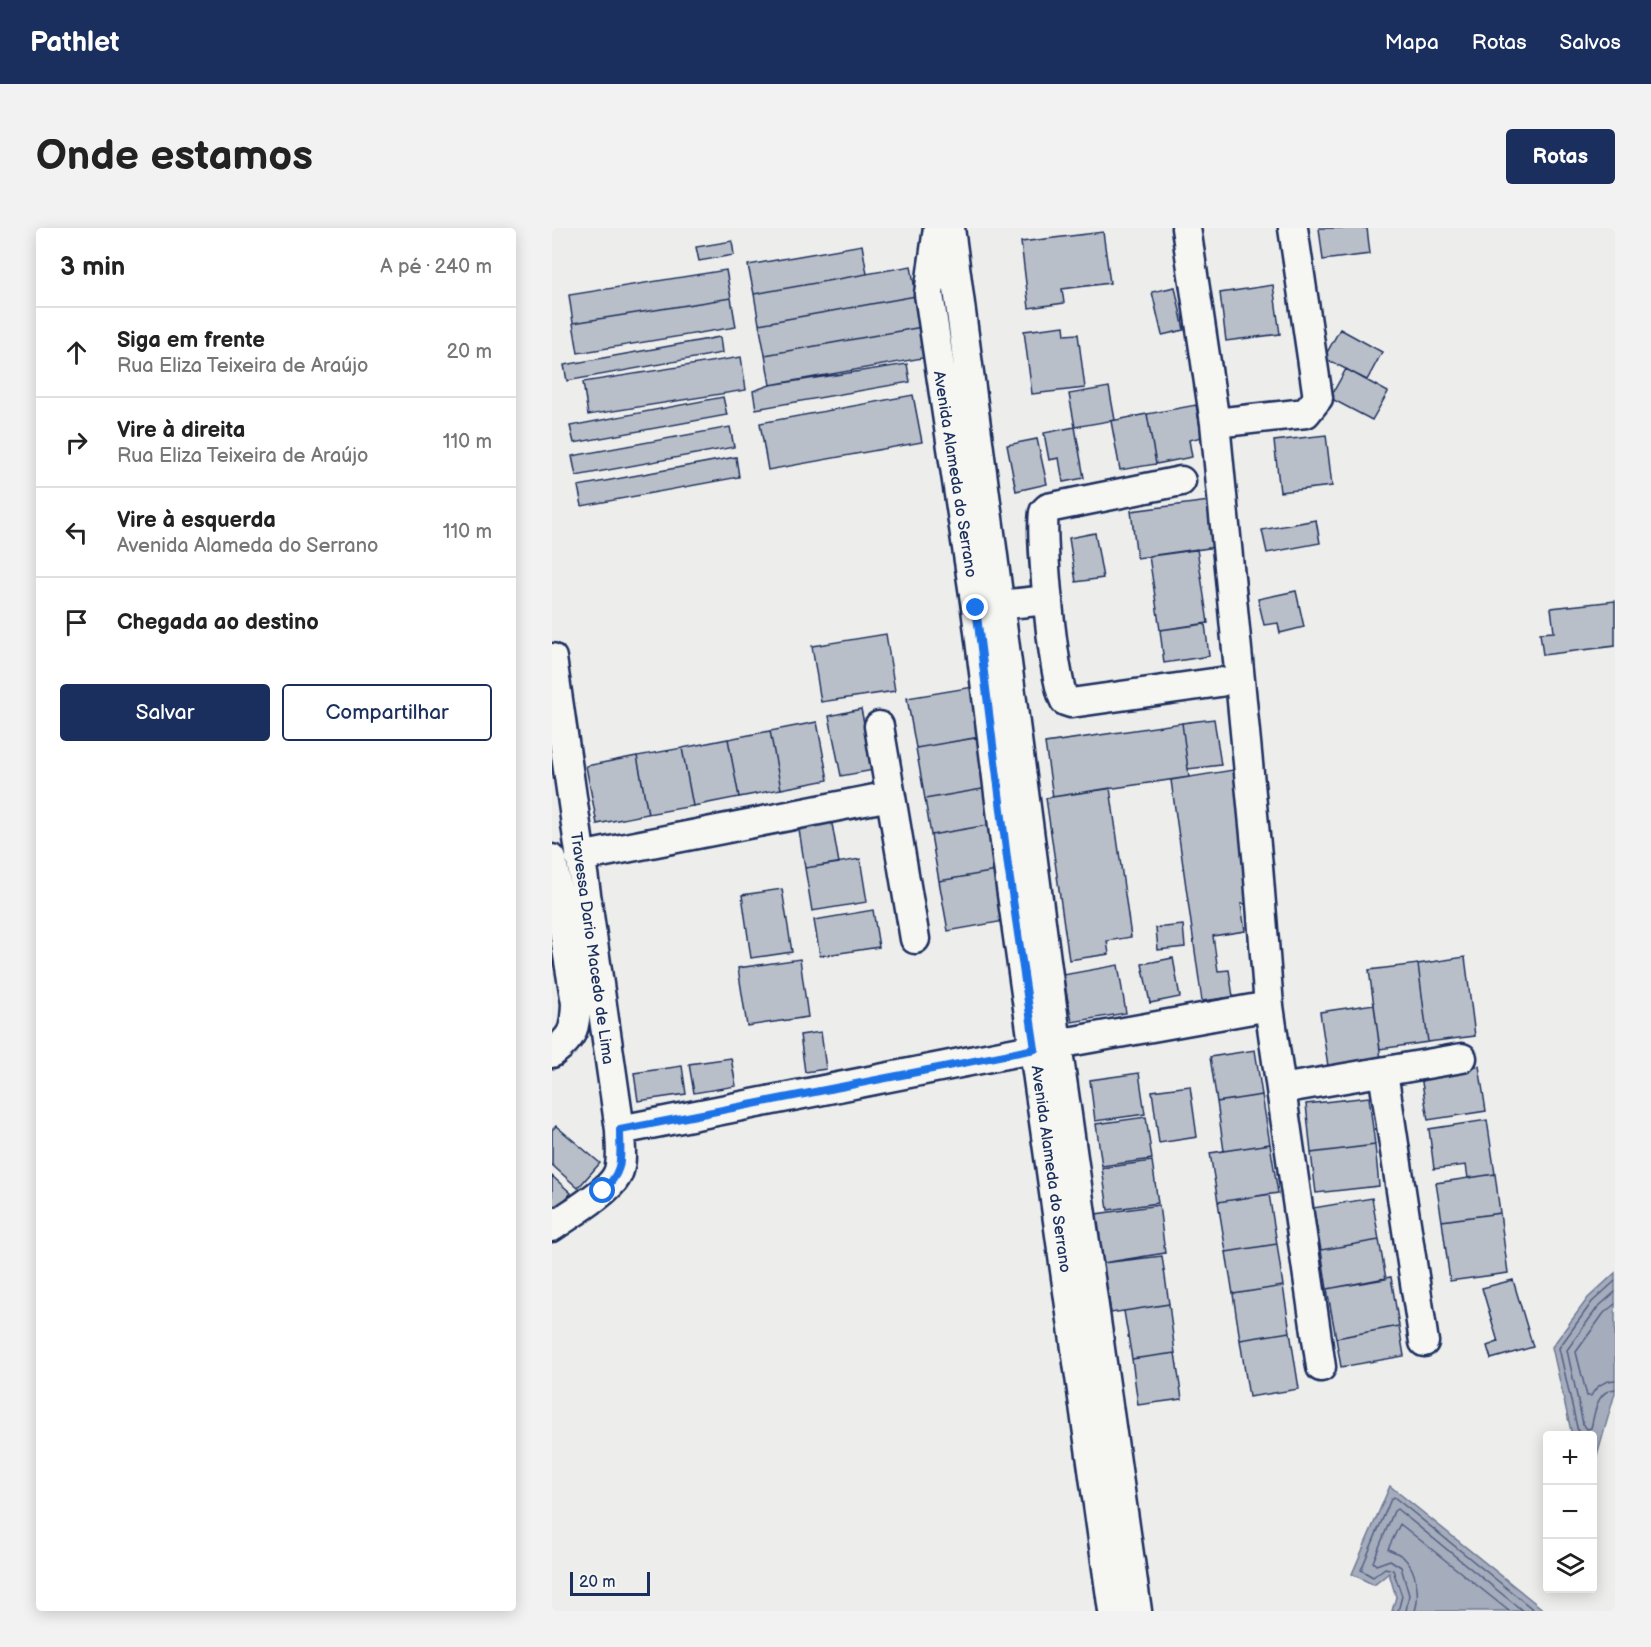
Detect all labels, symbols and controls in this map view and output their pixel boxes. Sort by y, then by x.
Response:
text: Pathlet [30,26,119,59]
text: Mapa [1385,30,1439,55]
text: Rotas [1472,30,1527,55]
text: Salvos [1560,30,1621,55]
button: Rotas [1506,129,1615,184]
text: Onde estamos [36,131,313,182]
text: 3 min [60,252,125,283]
text: A pé · 240 m [380,255,492,279]
text: Siga em frente [117,327,265,354]
icon: ahead [60,336,93,369]
text: 20 m [447,340,492,364]
text: Rua Eliza Teixeira de Araújo [117,354,368,378]
street label: Avenida Alameda do Serrano [929,370,980,579]
text: Vire à direita [117,417,245,444]
icon: right [60,426,93,459]
text: 110 m [443,430,492,454]
text: Rua Eliza Teixeira de Araújo [117,444,368,468]
text: Vire à esquerda [117,507,276,534]
icon: left [60,516,93,549]
text: 110 m [443,520,492,544]
text: Avenida Alameda do Serrano [117,534,378,558]
route end [962,594,988,620]
icon: arrive [60,606,93,639]
text: Chegada ao destino [117,609,319,636]
button: Salvar [60,684,270,741]
button: Compartilhar [282,684,492,741]
street label: Travessa Dario Macedo de Lima [566,831,617,1066]
street label: Avenida Alameda do Serrano [1027,1064,1074,1274]
route start [589,1177,615,1203]
map controls [1543,1431,1597,1593]
button: + [1543,1431,1597,1485]
button: − [1543,1485,1597,1539]
button: layers [1543,1539,1597,1593]
scale bar [570,1569,650,1596]
text: 20 m [579,1573,615,1592]

